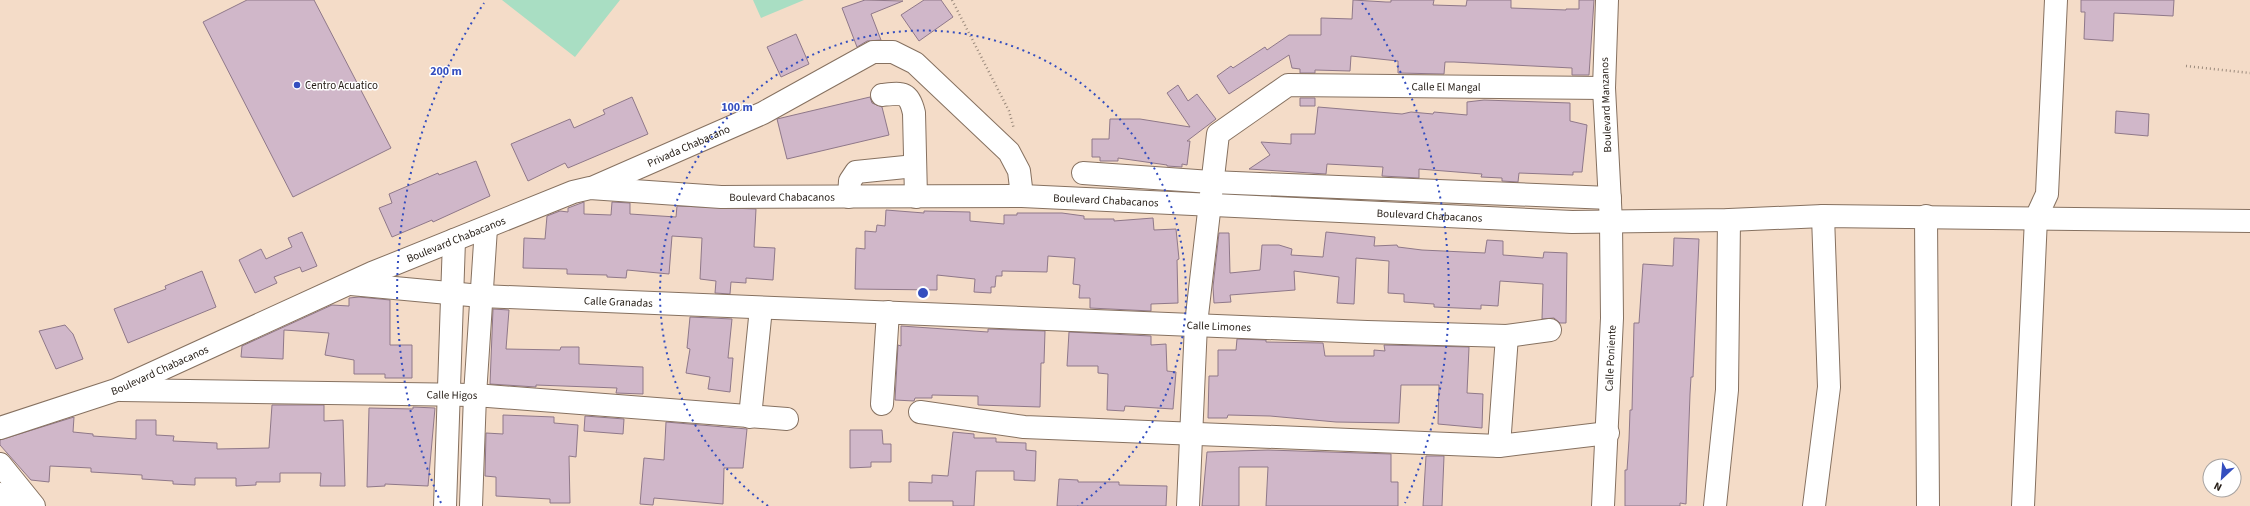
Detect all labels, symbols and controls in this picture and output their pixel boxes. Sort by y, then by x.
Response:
street label: Boulevard Manzanos [1597,57,1615,153]
text: 200 m [430,63,462,80]
place label: Centro Acuatico [305,78,378,93]
street label: Calle El Mangal [1411,79,1481,94]
marker: Centro Acuatico [292,80,302,90]
text: 100 m [721,99,753,116]
street label: Privada Chabacano [645,121,732,170]
street label: Boulevard Chabacanos [729,189,835,204]
street label: Boulevard Chabacanos [1053,190,1159,210]
street label: Boulevard Chabacanos [1376,205,1483,225]
street label: Boulevard Chabacanos [404,212,508,266]
centre of rings [916,286,930,300]
street label: Calle Granadas [584,293,653,310]
street label: Calle Limones [1186,317,1252,335]
street label: Calle Poniente [1601,324,1619,392]
street label: Boulevard Chabacanos [109,341,211,399]
street label: Calle Higos [426,387,478,403]
north arrow [2202,458,2242,498]
text: N [2211,478,2224,495]

